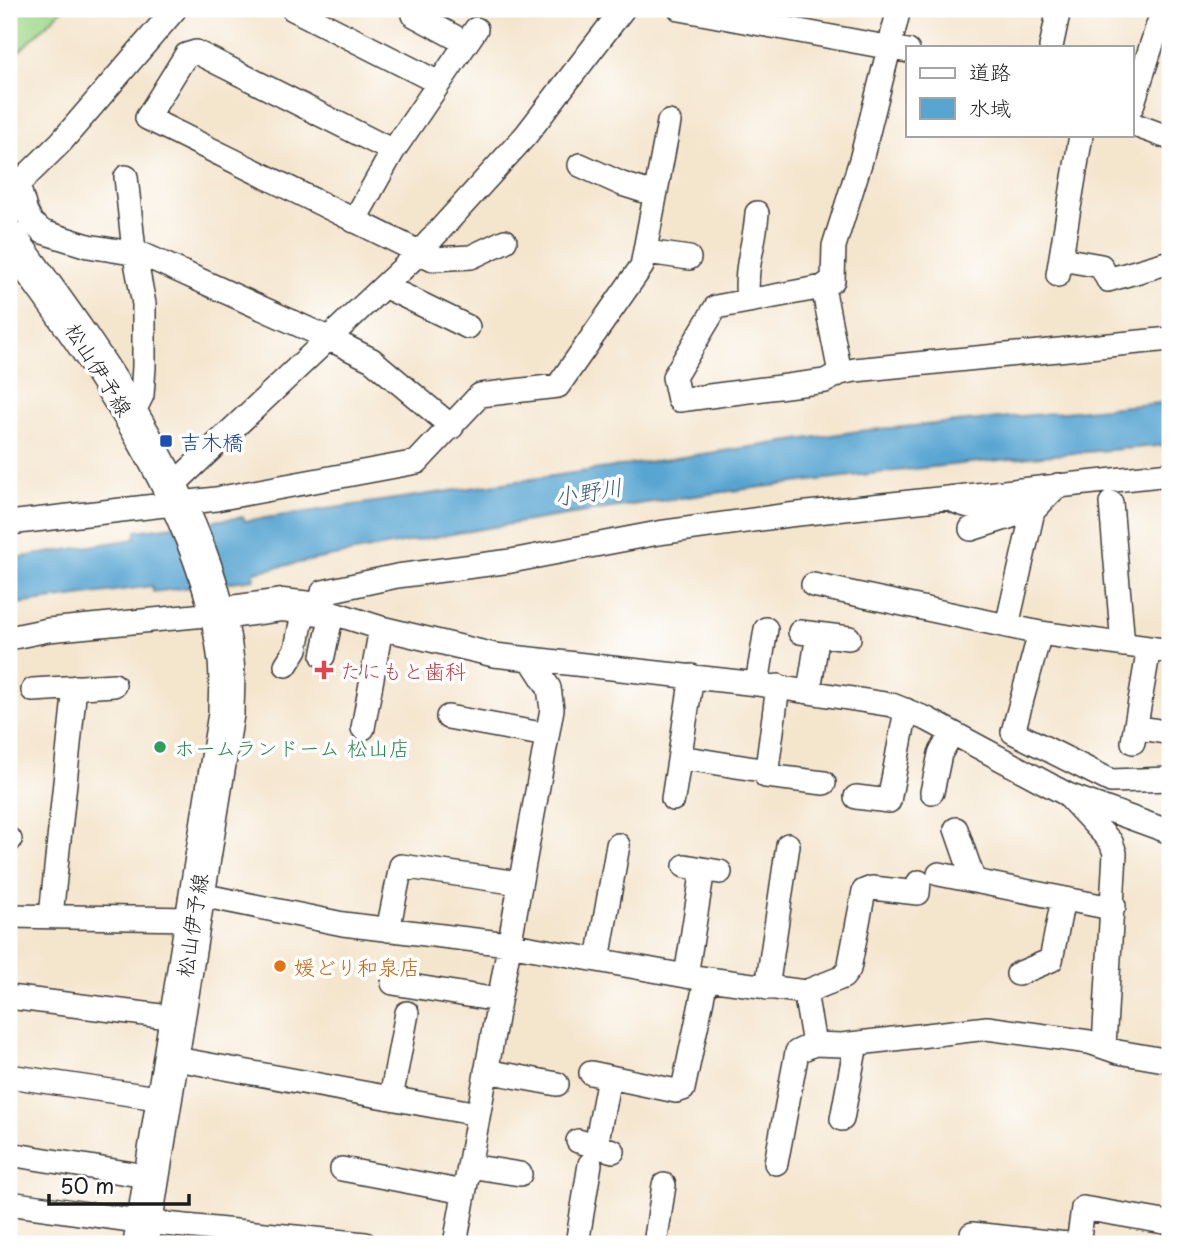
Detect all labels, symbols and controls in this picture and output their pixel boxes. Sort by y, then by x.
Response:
legend [906,46,1134,136]
text: 道路 [969,55,1011,87]
text: 水域 [969,91,1011,123]
street label: 松山伊予線 [59,316,141,422]
place label: 吉木橋 [180,425,243,457]
marker: 吉木橋 [158,433,174,449]
water label: 小野川 [551,468,625,514]
place label: たにもと歯科 [340,654,466,686]
marker: たにもと歯科 [314,660,334,680]
place label: ホームランドーム 松山店 [174,731,410,763]
marker: ホームランドーム 松山店 [152,739,168,755]
street label: 松山伊予線 [167,871,215,979]
place label: 媛どり和泉店 [294,950,420,982]
marker: 媛どり和泉店 [272,958,288,974]
scale bar [49,1162,189,1206]
text: 50 m [60,1169,114,1201]

